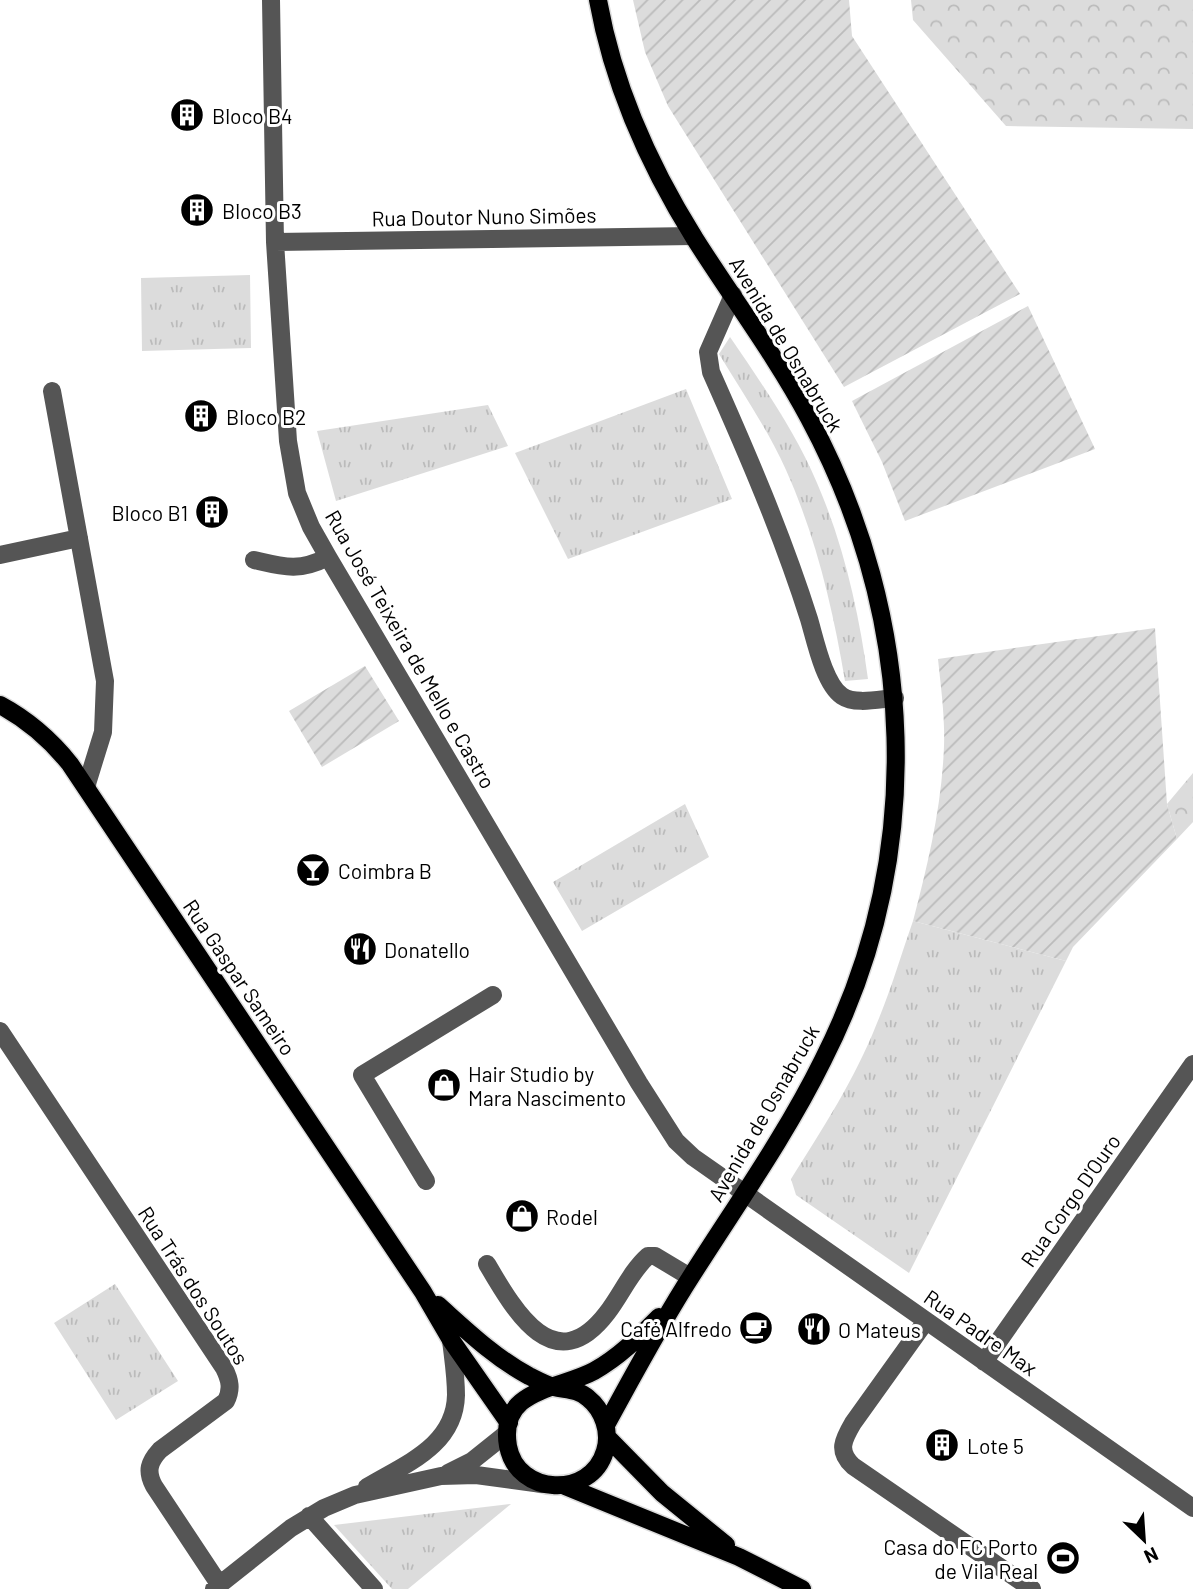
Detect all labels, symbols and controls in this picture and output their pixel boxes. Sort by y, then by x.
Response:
building icon: Bloco B4 [168,96,206,134]
place label: Bloco B4 [212,103,293,128]
building icon: Bloco B3 [178,191,216,229]
place label: Bloco B3 [222,198,302,223]
street label: Rua Doutor Nuno Simões [371,202,597,230]
street label: Avenida de Osnabruck [725,252,849,436]
building icon: Bloco B2 [182,397,220,435]
place label: Bloco B2 [226,404,306,429]
building icon: Bloco B1 [193,493,231,531]
place label: Bloco B1 [112,500,188,525]
street label: Rua José Teixeira de Mello e Castro [321,505,501,793]
bar icon: Coimbra B [294,851,332,889]
place label: Coimbra B [338,858,432,883]
street label: Rua Gaspar Sameiro [179,894,301,1060]
restaurant icon: Donatello [341,930,379,968]
place label: Donatello [384,937,470,962]
street label: Avenida de Osnabruck [702,1020,824,1206]
place label: Hair Studio by Mara Nascimento [468,1061,626,1110]
shop icon: Hair Studio by Mara Nascimento [425,1066,463,1104]
street label: Rua Corgo D'Ouro [1015,1129,1125,1271]
shop icon: Rodel [503,1197,541,1235]
street label: Rua Trás dos Soutos [134,1201,254,1369]
place label: Rodel [546,1204,598,1229]
street label: Rua Padre Max [920,1284,1042,1380]
cafe icon: Café Alfredo [737,1309,775,1347]
restaurant icon: O Mateus [795,1310,833,1348]
place label: Café Alfredo [620,1316,732,1341]
place label: O Mateus [838,1317,921,1342]
building icon: Lote 5 [923,1426,961,1464]
place label: Lote 5 [967,1433,1024,1458]
north arrow [1109,1505,1179,1575]
place label: Casa do FC Porto de Vila Real [884,1534,1038,1583]
sports icon: Casa do FC Porto de Vila Real [1044,1539,1082,1577]
text: N [1141,1543,1162,1569]

